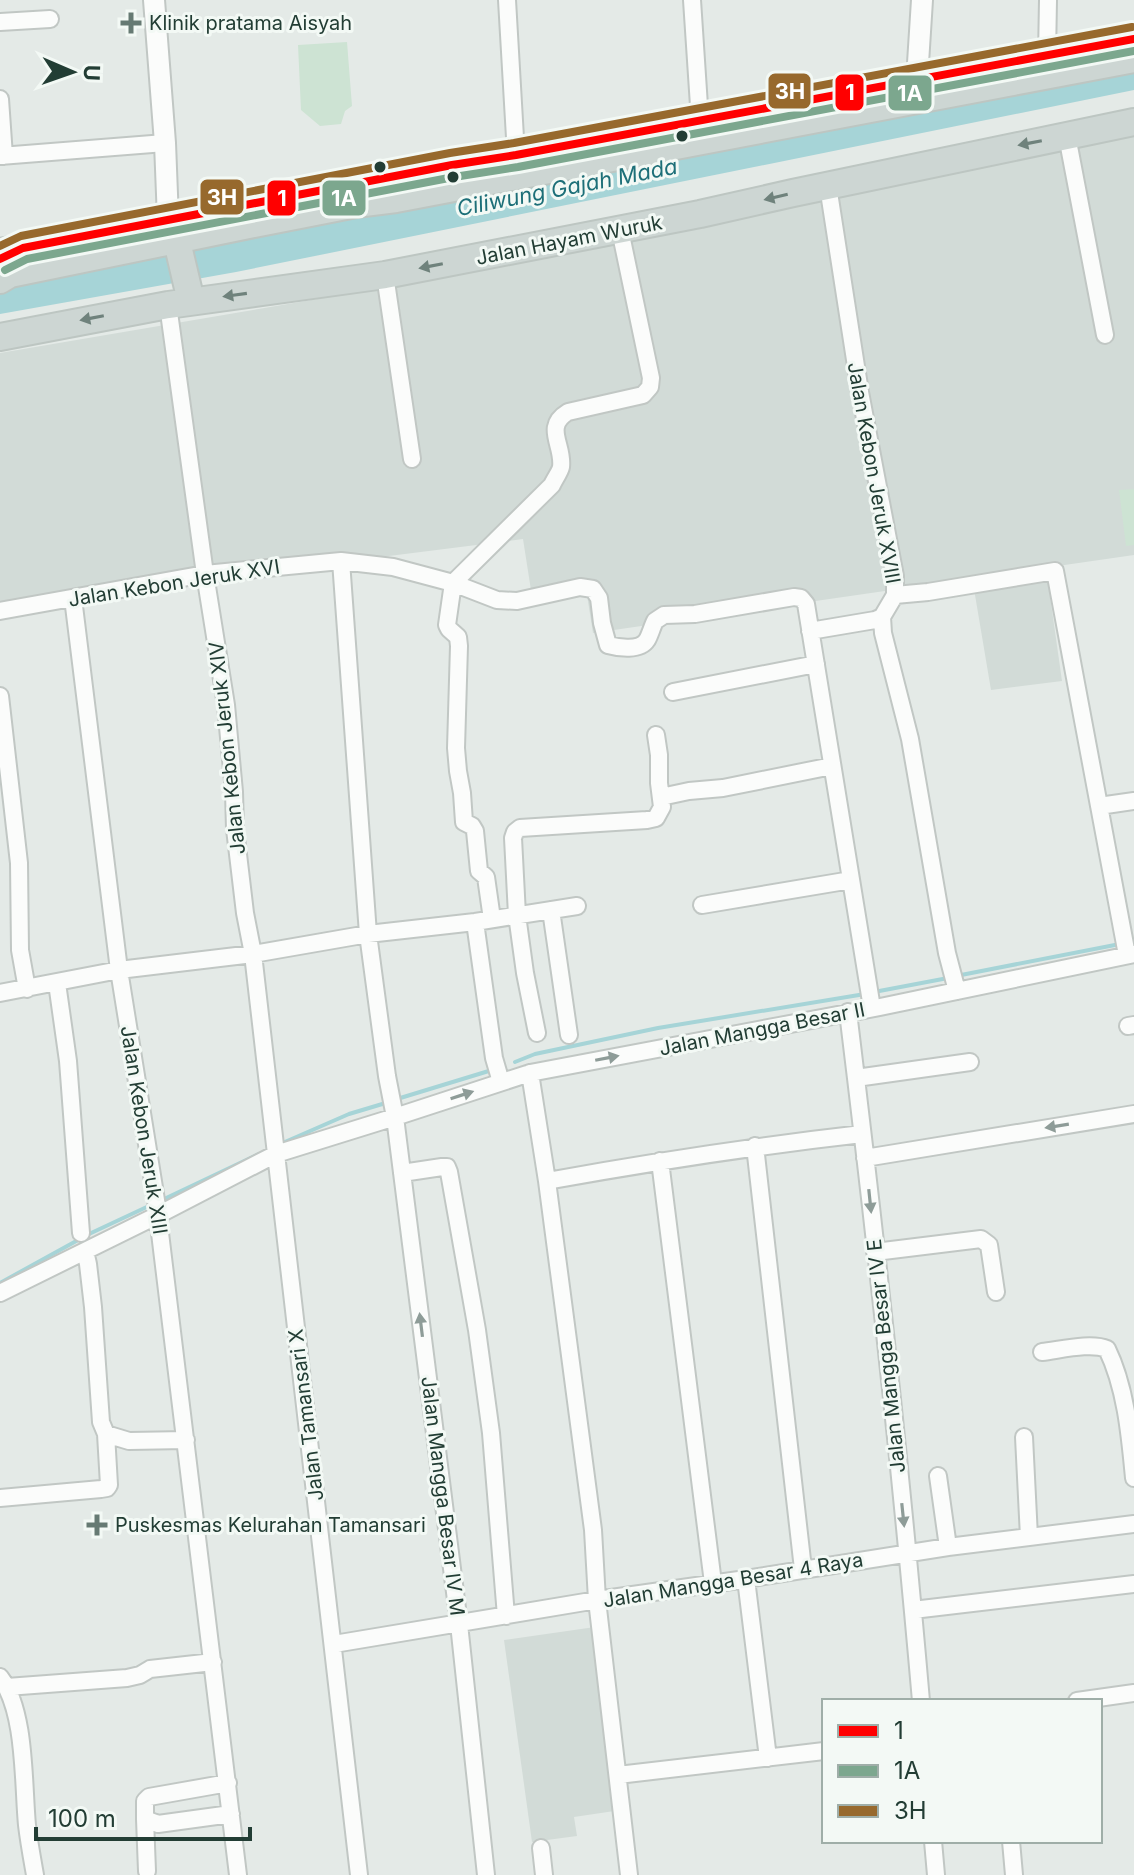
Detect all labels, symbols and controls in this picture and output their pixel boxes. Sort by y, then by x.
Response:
place label: Klinik pratama Aisyah [149,11,352,35]
marker: Klinik pratama Aisyah [120,12,142,34]
north arrow [32,32,112,112]
text: U [79,64,105,81]
line badge: 3H [767,72,812,110]
line badge: 1 [834,73,865,112]
line badge: 1A [887,74,933,112]
text: 3H [775,78,805,104]
text: 1 [845,79,855,105]
text: 1A [897,80,923,106]
unlabelled marker [674,128,690,144]
one-way arrow [1017,137,1042,150]
water label: Ciliwung Gajah Mada [455,153,679,221]
unlabelled marker [372,159,388,175]
unlabelled marker [445,169,461,185]
line badge: 3H [199,178,245,216]
line badge: 1 [266,179,297,217]
line badge: 1A [321,179,367,217]
text: 3H [207,184,237,210]
text: 1 [277,185,287,211]
text: 1A [331,185,357,211]
one-way arrow [763,191,788,203]
street label: Jalan Hayam Wuruk [474,210,664,270]
one-way arrow [418,261,443,273]
one-way arrow [222,289,247,302]
one-way arrow [79,312,104,325]
street label: Jalan Kebon Jeruk XVIII [843,360,905,586]
street label: Jalan Kebon Jeruk XVI [66,554,282,612]
street label: Jalan Kebon Jeruk XIV [204,640,250,856]
street label: Jalan Mangga Besar II [657,997,867,1061]
street label: Jalan Kebon Jeruk XIII [116,1024,172,1236]
one-way arrow [594,1051,619,1064]
one-way arrow [451,1088,475,1101]
one-way arrow [1044,1121,1069,1133]
one-way arrow [863,1188,876,1213]
street label: Jalan Mangga Besar IV E [862,1238,910,1474]
one-way arrow [414,1312,427,1337]
street label: Jalan Tamansari X [283,1327,328,1502]
street label: Jalan Mangga Besar IV M [416,1375,470,1617]
one-way arrow [897,1503,910,1528]
place label: Puskesmas Kelurahan Tamansari [115,1513,426,1537]
marker: Puskesmas Kelurahan Tamansari [86,1514,108,1536]
street label: Jalan Mangga Besar 4 Raya [601,1548,865,1612]
legend [822,1699,1102,1843]
text: 1 [894,1716,904,1745]
text: 1A [894,1756,920,1785]
scale bar [36,1791,250,1841]
text: 3H [894,1796,927,1825]
text: 100 m [48,1804,116,1833]

